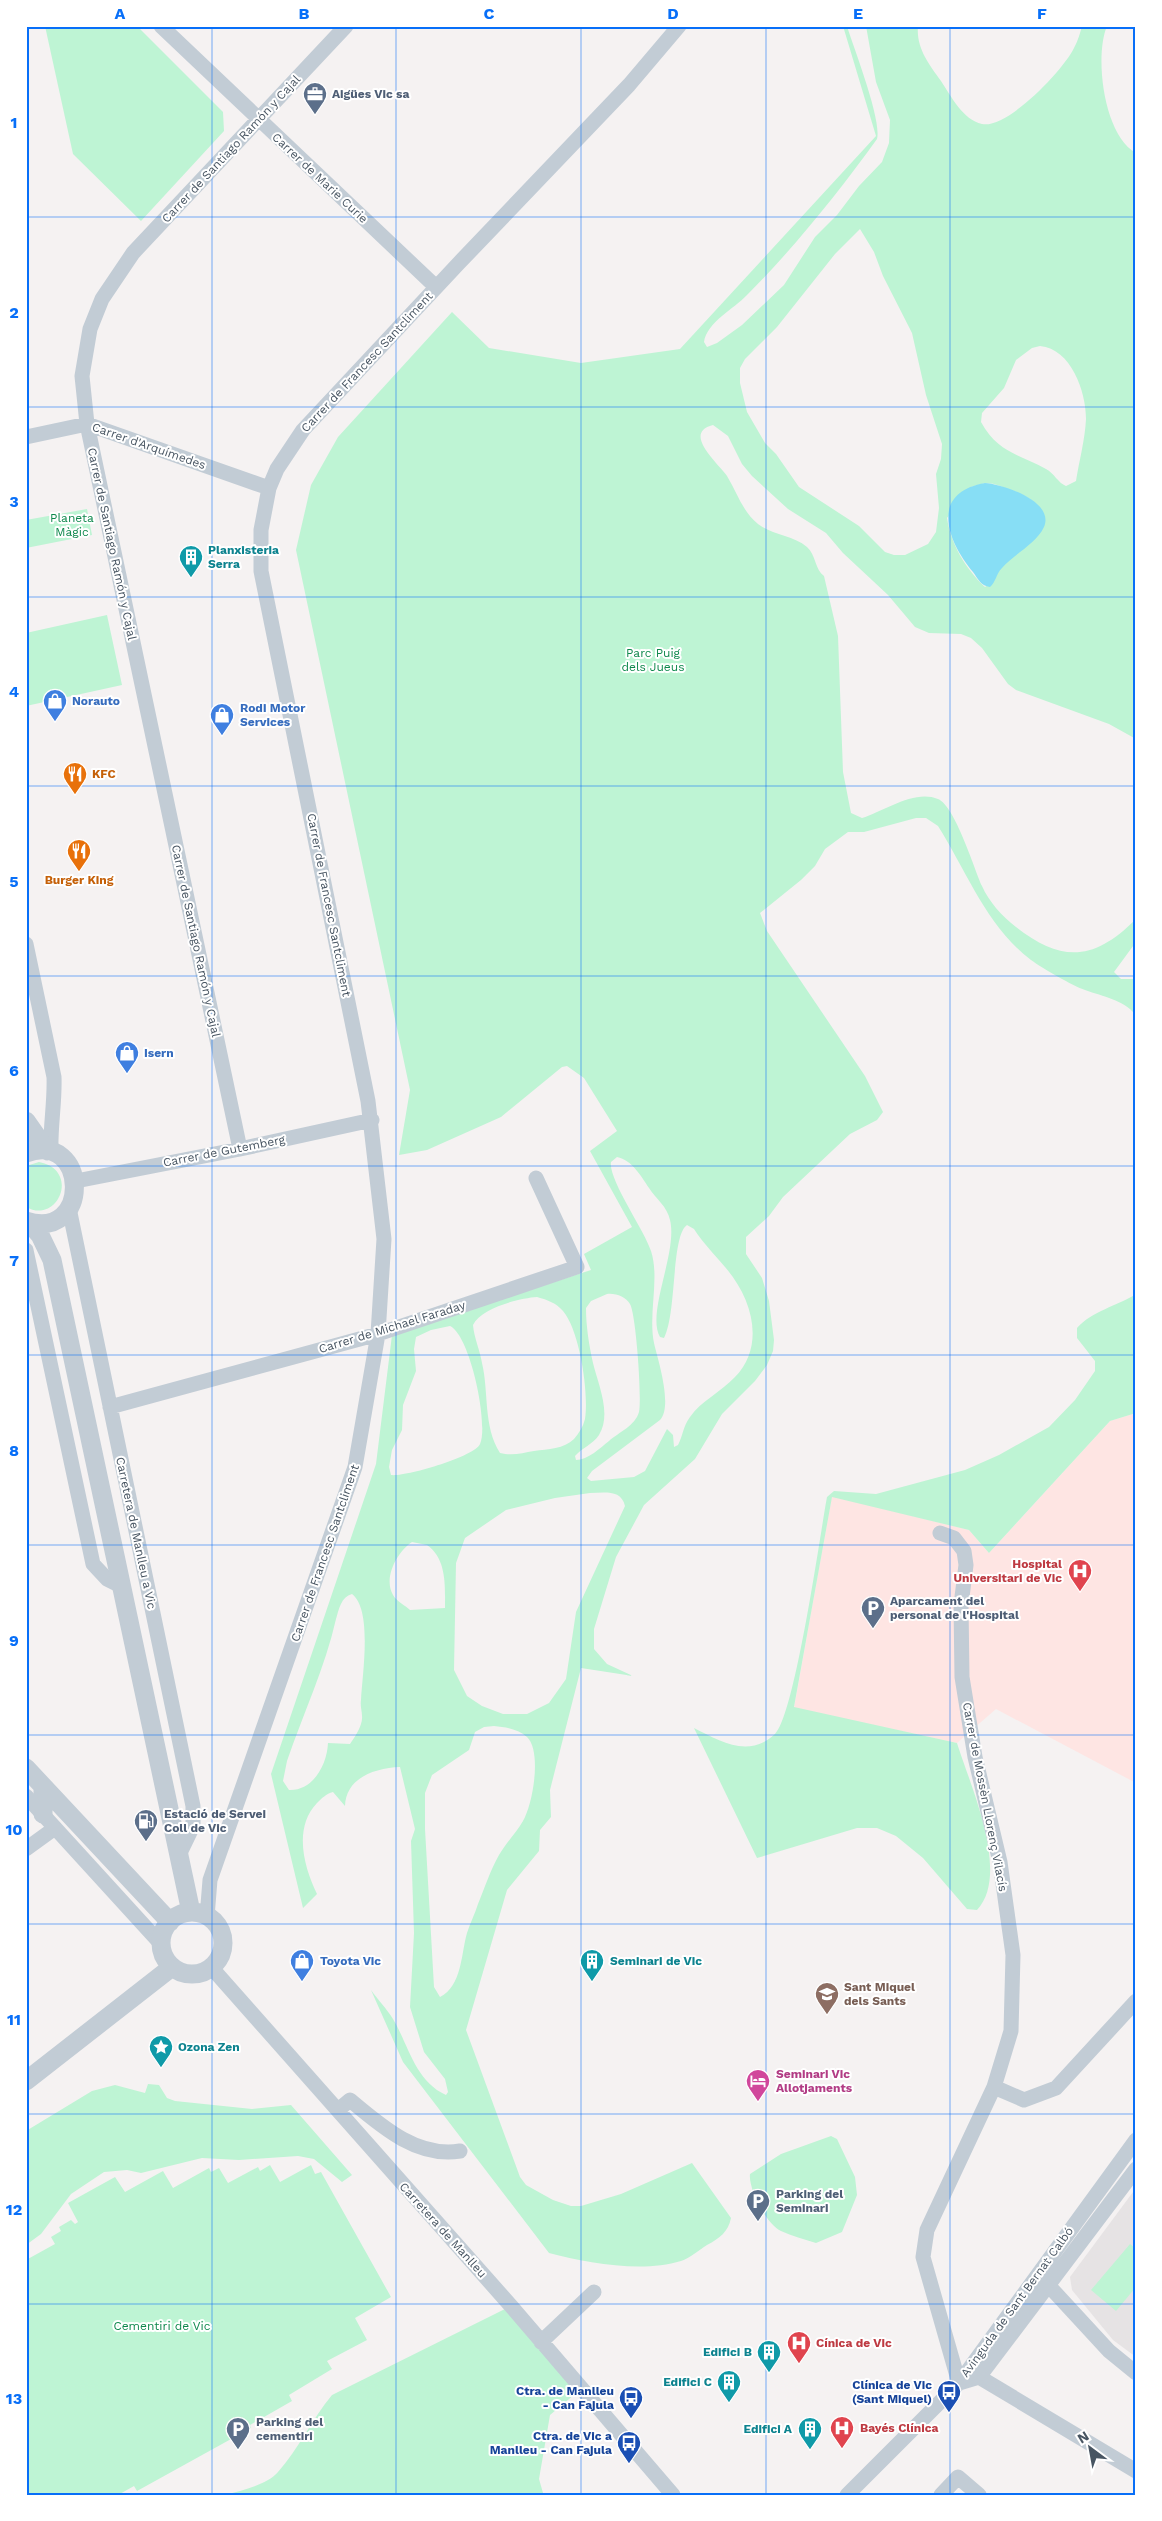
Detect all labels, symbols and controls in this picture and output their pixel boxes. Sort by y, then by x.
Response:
text: A [115,4,126,23]
text: B [299,4,310,23]
text: C [484,4,495,23]
text: D [667,4,679,23]
text: E [853,4,863,23]
text: F [1037,4,1047,23]
street label: Carrer de Santiago Ramón y Cajal [159,72,303,226]
office icon: Aigües Vic sa [302,81,328,115]
place label: Aigües Vic sa [332,87,410,101]
text: 1 [11,113,17,132]
street label: Carrer de Marie Curie [269,130,371,226]
street label: Carrer de Francesc Santcliment [298,289,436,435]
text: 2 [9,303,19,322]
street label: Carrer d'Arquímedes [90,420,208,472]
street label: Carrer de Santiago Ramón y Cajal [85,446,139,642]
text: 3 [9,492,19,511]
park label: Planeta Màgic [50,511,94,539]
place label: Planxisteria Serra [208,543,279,571]
building icon: Planxisteria Serra [178,544,204,578]
park label: Parc Puig dels Jueus [622,646,685,674]
text: 4 [9,682,19,701]
shop icon: Norauto [42,688,68,722]
place label: Norauto [72,694,120,708]
place label: Rodi Motor Services [240,701,306,729]
shop icon: Rodi Motor Services [209,702,235,736]
restaurant icon: KFC [62,761,88,795]
place label: KFC [92,767,116,781]
street label: Carrer de Francesc Santcliment [304,812,354,998]
restaurant icon: Burger King [66,838,92,872]
street label: Carrer de Santiago Ramón y Cajal [169,843,223,1039]
text: 5 [9,872,19,891]
place label: Burger King [45,873,114,887]
shop icon: Isern [114,1040,140,1074]
place label: Isern [144,1046,174,1060]
text: 6 [9,1061,19,1080]
street label: Carrer de Gutemberg [162,1132,287,1170]
text: 7 [9,1251,19,1270]
street label: Carrer de Michael Faraday [317,1298,468,1356]
text: 8 [9,1441,19,1460]
street label: Carretera de Manlleu a Vic [113,1456,159,1611]
street label: Carrer de Francesc Santcliment [288,1463,362,1643]
place label: Hospital Universitari de Vic [954,1557,1062,1585]
hospital icon: Hospital Universitari de Vic [1067,1558,1093,1592]
place label: Aparcament del personal de l'Hospital [890,1594,1019,1622]
parking icon: Aparcament del personal de l'Hospital [860,1595,886,1629]
text: 9 [9,1631,19,1650]
street label: Carrer de Mossèn Llorenç Vilacís [960,1701,1010,1893]
place label: Estació de Servei Coll de Vic [164,1807,266,1835]
fuel station icon: Estació de Servei Coll de Vic [133,1808,159,1842]
text: 10 [5,1820,23,1839]
shop icon: Toyota Vic [289,1948,315,1982]
building icon: Seminari de Vic [579,1948,605,1982]
place label: Toyota Vic [320,1954,381,1968]
place label: Seminari de Vic [610,1954,702,1968]
place label: Sant Miquel dels Sants [844,1980,915,2008]
school or university icon: Sant Miquel dels Sants [814,1981,840,2015]
text: 11 [7,2010,21,2029]
place icon: Ozona Zen [148,2034,174,2068]
place label: Ozona Zen [178,2040,240,2054]
place label: Seminari Vic Allotjaments [776,2067,853,2095]
hotel icon: Seminari Vic Allotjaments [745,2068,771,2102]
street label: Carretera de Manlleu [397,2180,489,2280]
place label: Parking del Seminari [776,2187,843,2215]
parking icon: Parking del Seminari [745,2188,771,2222]
text: 12 [6,2200,22,2219]
street label: Avinguda de Sant Bernat Calbó [958,2224,1076,2380]
park label: Cementiri de Vic [113,2319,211,2333]
hospital icon: Cínica de Vic [786,2330,812,2364]
place label: Cínica de Vic [816,2336,892,2350]
building icon: Edifici B [756,2339,782,2373]
place label: Edifici B [703,2345,752,2359]
building icon: Edifici C [716,2369,742,2403]
place label: Edifici C [663,2375,712,2389]
place label: Clínica de Vic (Sant Miquel) [852,2378,932,2406]
bus stop icon: Clínica de Vic (Sant Miquel) [936,2379,962,2413]
place label: Ctra. de Manlleu - Can Fajula [516,2384,614,2412]
bus stop icon: Ctra. de Manlleu - Can Fajula [618,2385,644,2419]
text: 13 [6,2389,22,2408]
place label: Parking del cementiri [256,2415,323,2443]
hospital icon: Bayés Clínica [829,2415,855,2449]
parking icon: Parking del cementiri [225,2416,251,2450]
building icon: Edifici A [797,2416,823,2450]
place label: Bayés Clínica [860,2421,939,2435]
place label: Edifici A [743,2422,793,2436]
north arrow [1064,2424,1114,2474]
text: N [1074,2427,1092,2447]
place label: Ctra. de Vic a Manlleu - Can Fajula [490,2429,612,2457]
bus stop icon: Ctra. de Vic a Manlleu - Can Fajula [616,2430,642,2464]

